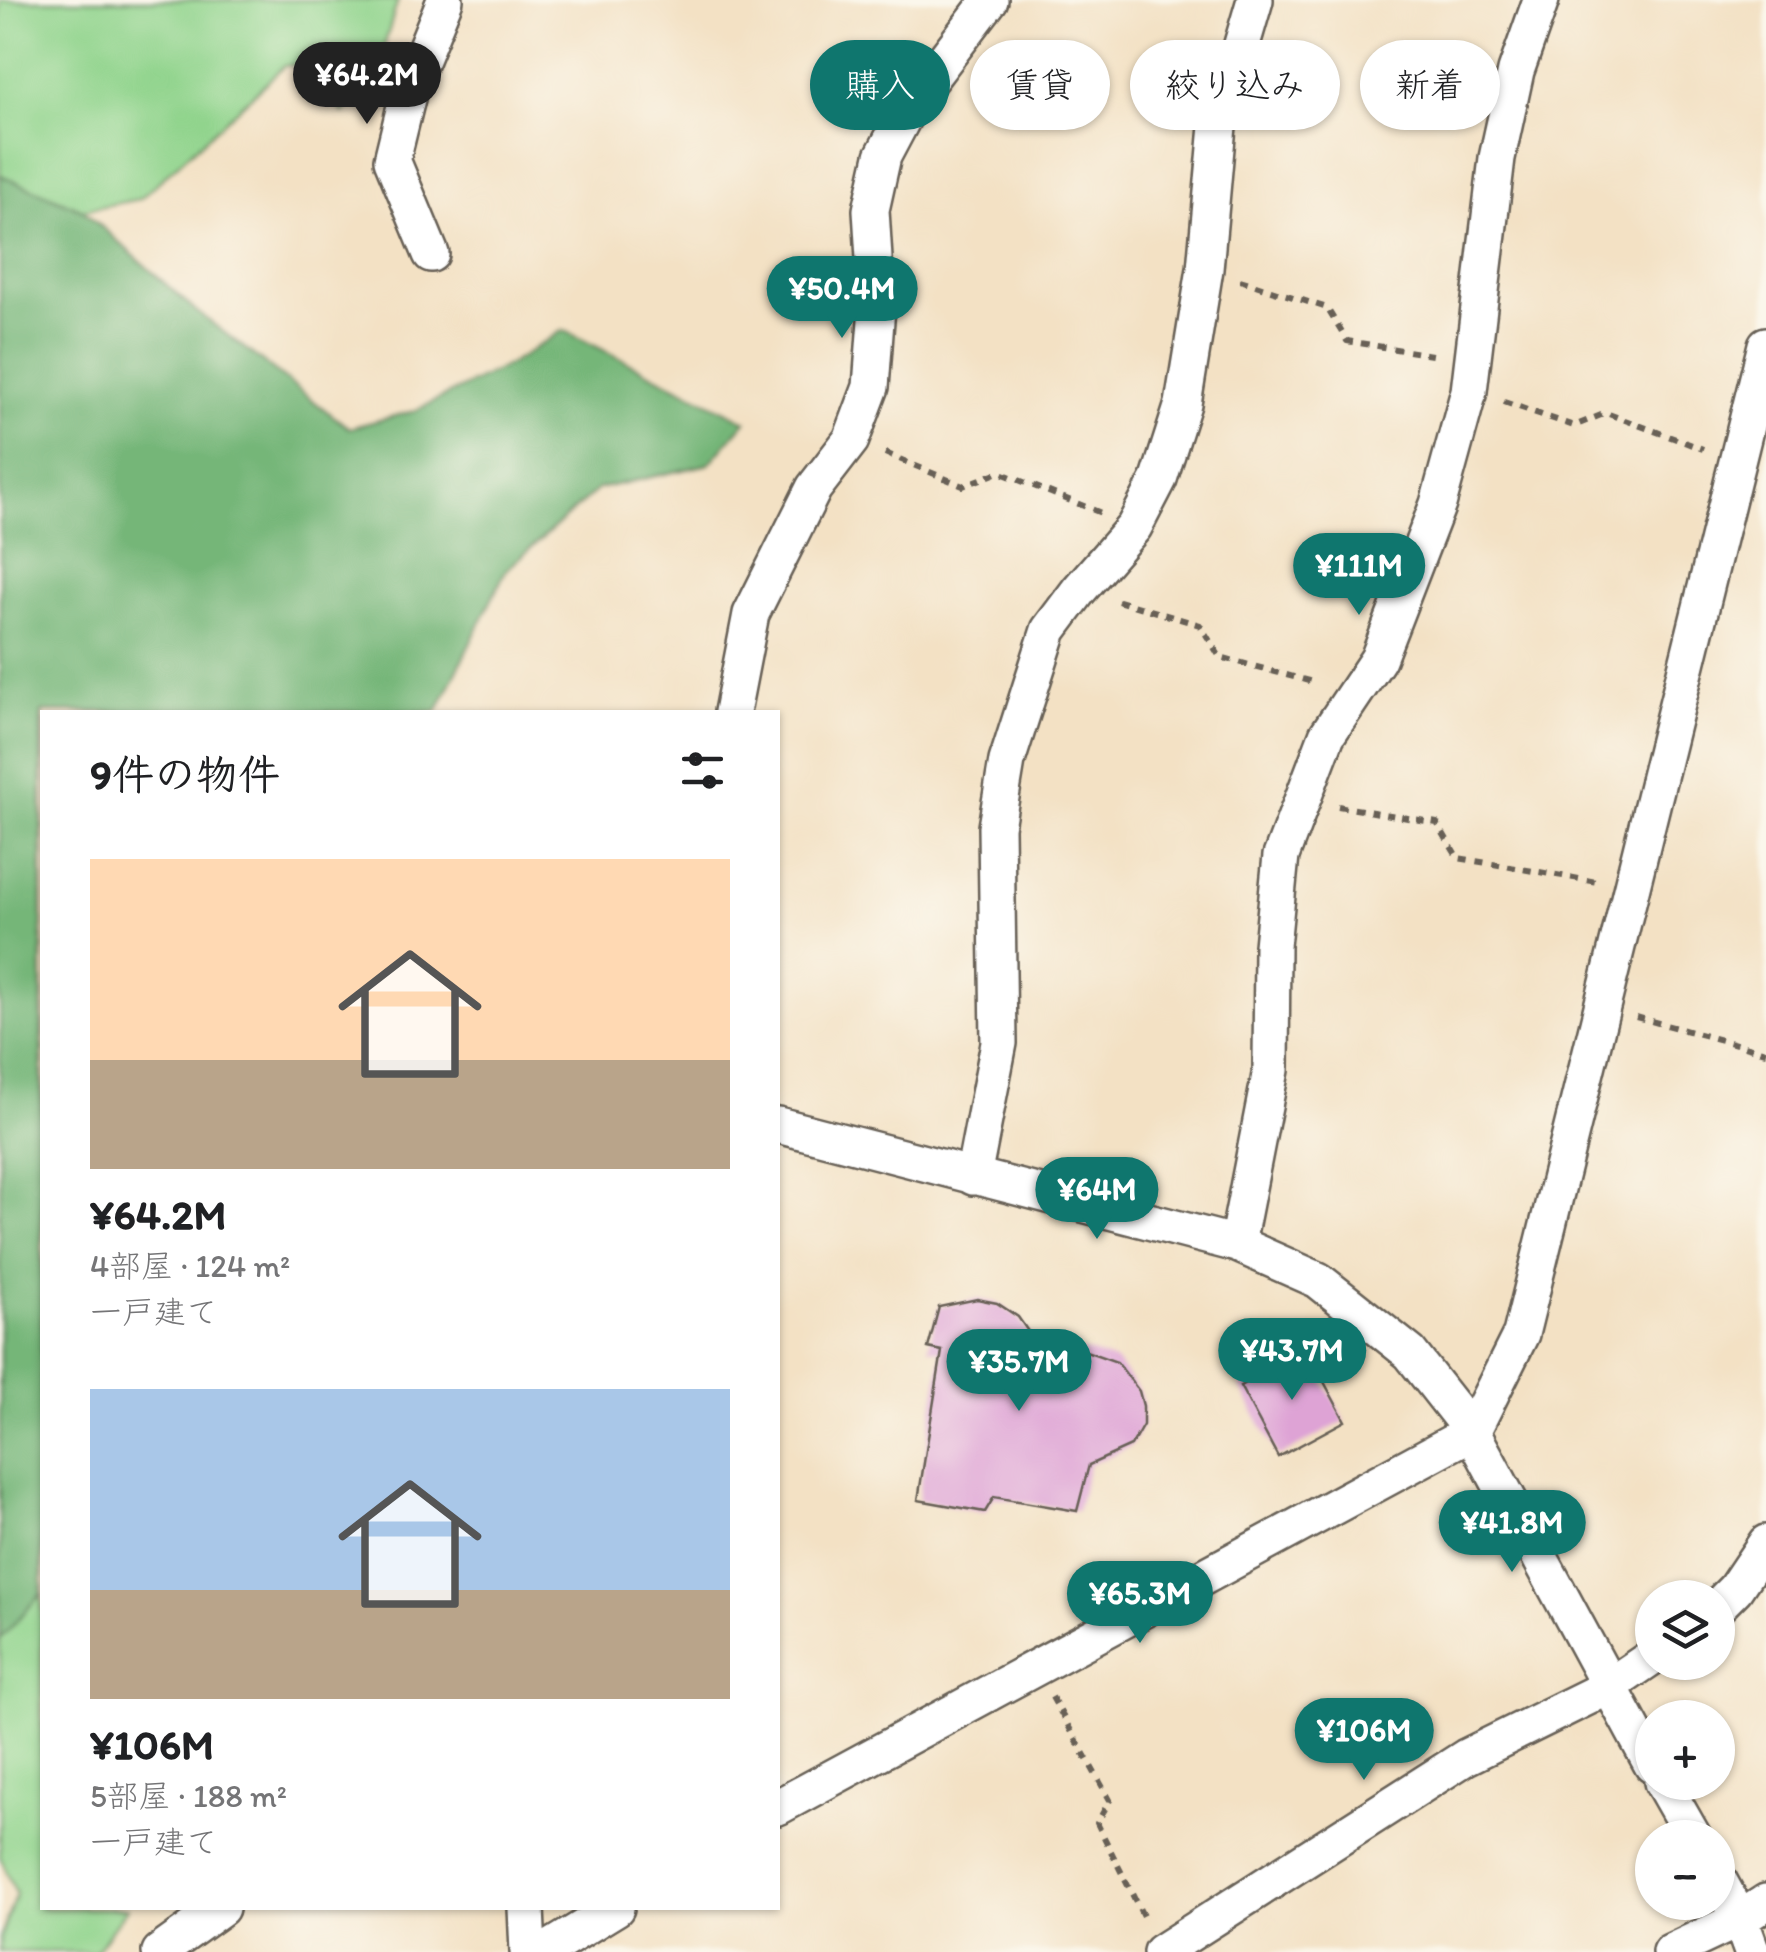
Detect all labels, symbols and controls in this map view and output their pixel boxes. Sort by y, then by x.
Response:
chip: 購入 [810,40,950,130]
chip: 賃貸 [970,40,1110,130]
chip: 絞り込み [1130,40,1340,130]
chip: 新着 [1360,40,1500,130]
pin: ¥64.2M [286,42,448,127]
text: ¥64.2M [315,55,419,93]
pin: ¥50.4M [761,256,923,341]
text: ¥50.4M [789,269,895,307]
pin: ¥111M [1289,533,1429,618]
text: ¥111M [1315,546,1403,584]
icon: filters [675,743,730,798]
text: 9件の物件 [90,749,280,800]
icon: home [320,924,500,1104]
pin: ¥64M [1038,1157,1156,1242]
text: ¥64M [1057,1170,1137,1208]
text: ¥64.2M [90,1189,226,1240]
text: 4部屋 · 124 m² [90,1247,290,1285]
text: 一戸建て [90,1293,218,1331]
pin: ¥43.7M [1211,1318,1373,1403]
pin: ¥35.7M [938,1329,1100,1414]
text: ¥43.7M [1240,1331,1344,1369]
text: ¥35.7M [968,1342,1070,1380]
icon: home [320,1454,500,1634]
pin: ¥41.8M [1431,1490,1593,1575]
text: ¥41.8M [1461,1503,1563,1541]
pin: ¥65.3M [1059,1561,1221,1646]
text: ¥65.3M [1089,1574,1191,1612]
map controls [1635,1580,1735,1920]
button: layers [1635,1580,1735,1680]
pin: ¥106M [1294,1698,1434,1783]
button: + [1635,1700,1735,1800]
text: ¥106M [1317,1711,1411,1749]
text: ¥106M [90,1719,214,1770]
text: 5部屋 · 188 m² [90,1777,287,1815]
button: − [1635,1820,1735,1920]
text: 一戸建て [90,1823,218,1861]

